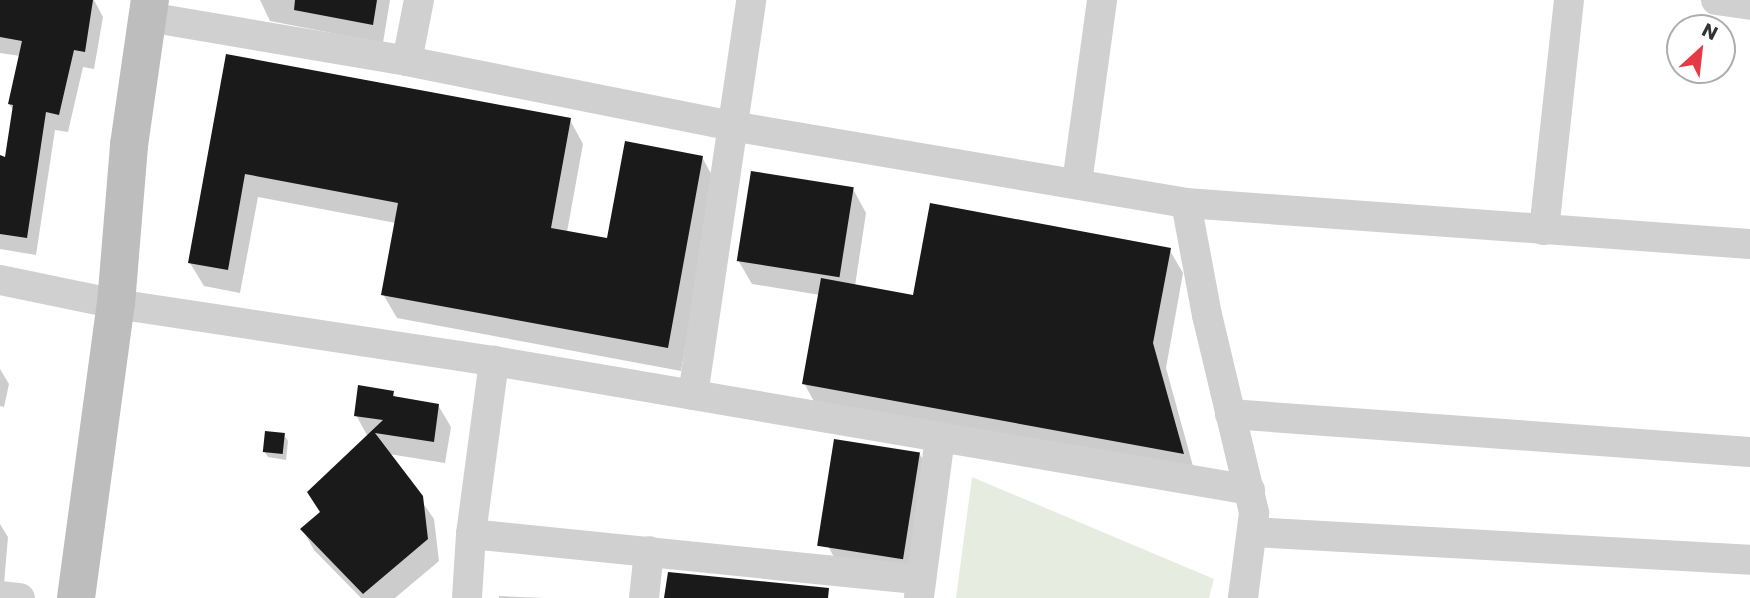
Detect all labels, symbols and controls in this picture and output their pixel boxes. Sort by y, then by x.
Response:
north arrow [1666,14,1736,84]
text: N [1697,16,1722,47]

